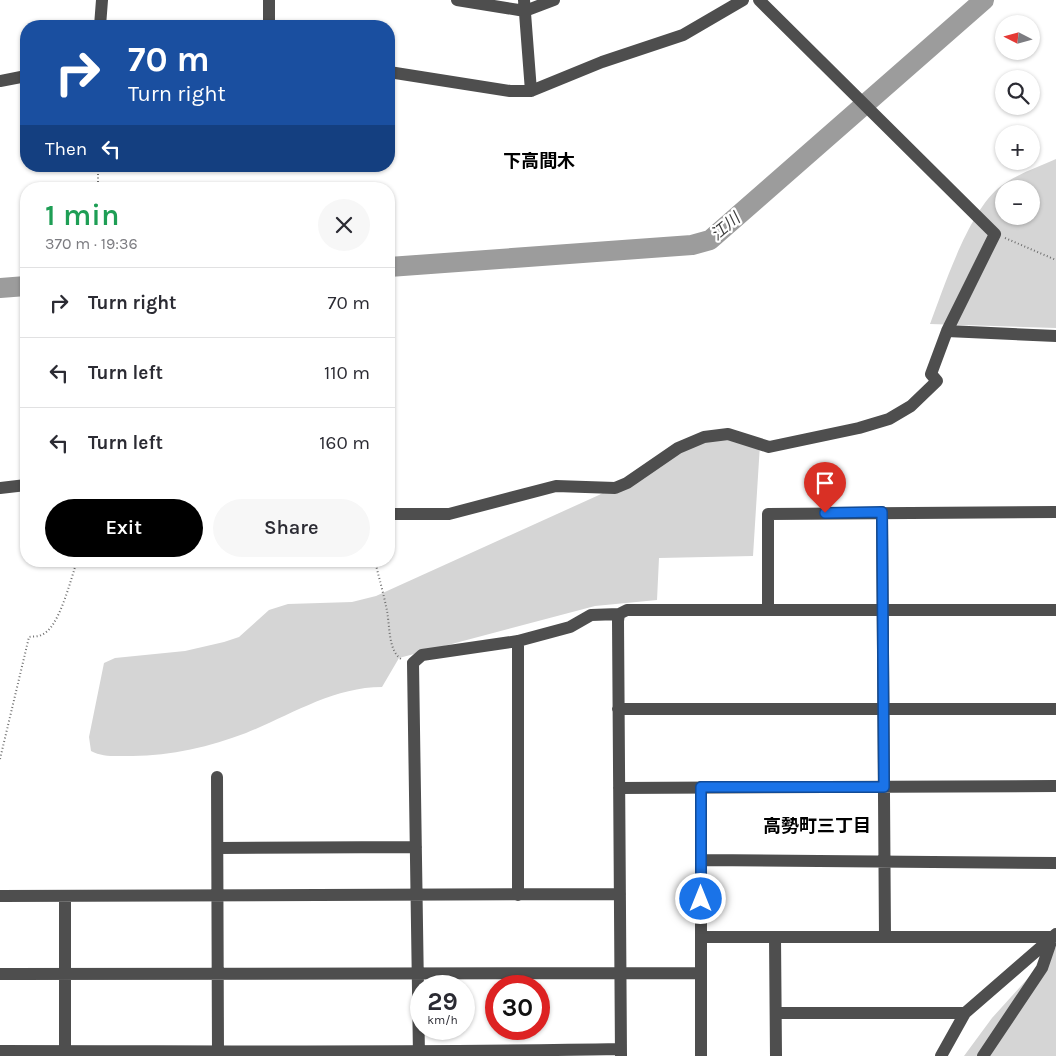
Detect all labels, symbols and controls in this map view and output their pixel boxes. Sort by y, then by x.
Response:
north arrow [995,15,1040,60]
map controls [995,15,1040,225]
text: 70 m [128,39,210,80]
icon: right [45,40,110,105]
button: search [995,70,1040,115]
text: Turn right [128,81,226,107]
button: + [995,125,1040,170]
icon: left [97,135,125,163]
text: Then [45,138,87,160]
district label: 下高間木 [503,150,575,172]
button: − [995,180,1040,225]
text: 1 min [45,197,119,233]
button: close [318,199,370,251]
water label: 江川 [707,208,745,244]
text: 370 m · 19:36 [45,234,138,253]
icon: right [45,289,73,317]
text: Turn right [88,292,177,314]
text: 70 m [328,292,370,314]
icon: left [45,359,73,387]
text: Turn left [88,362,163,384]
text: 110 m [324,362,370,384]
icon: left [45,429,73,457]
text: Turn left [88,432,163,454]
text: 160 m [319,432,370,454]
pin [804,462,846,513]
icon: arrive [811,469,839,497]
button: Exit [45,499,203,557]
button: Share [213,499,370,557]
district label: 高勢町三丁目 [763,815,871,837]
position arrow [674,872,726,924]
speed limit sign: 30 [485,975,550,1040]
text: 29 [427,987,458,1016]
text: km/h [427,1013,458,1027]

